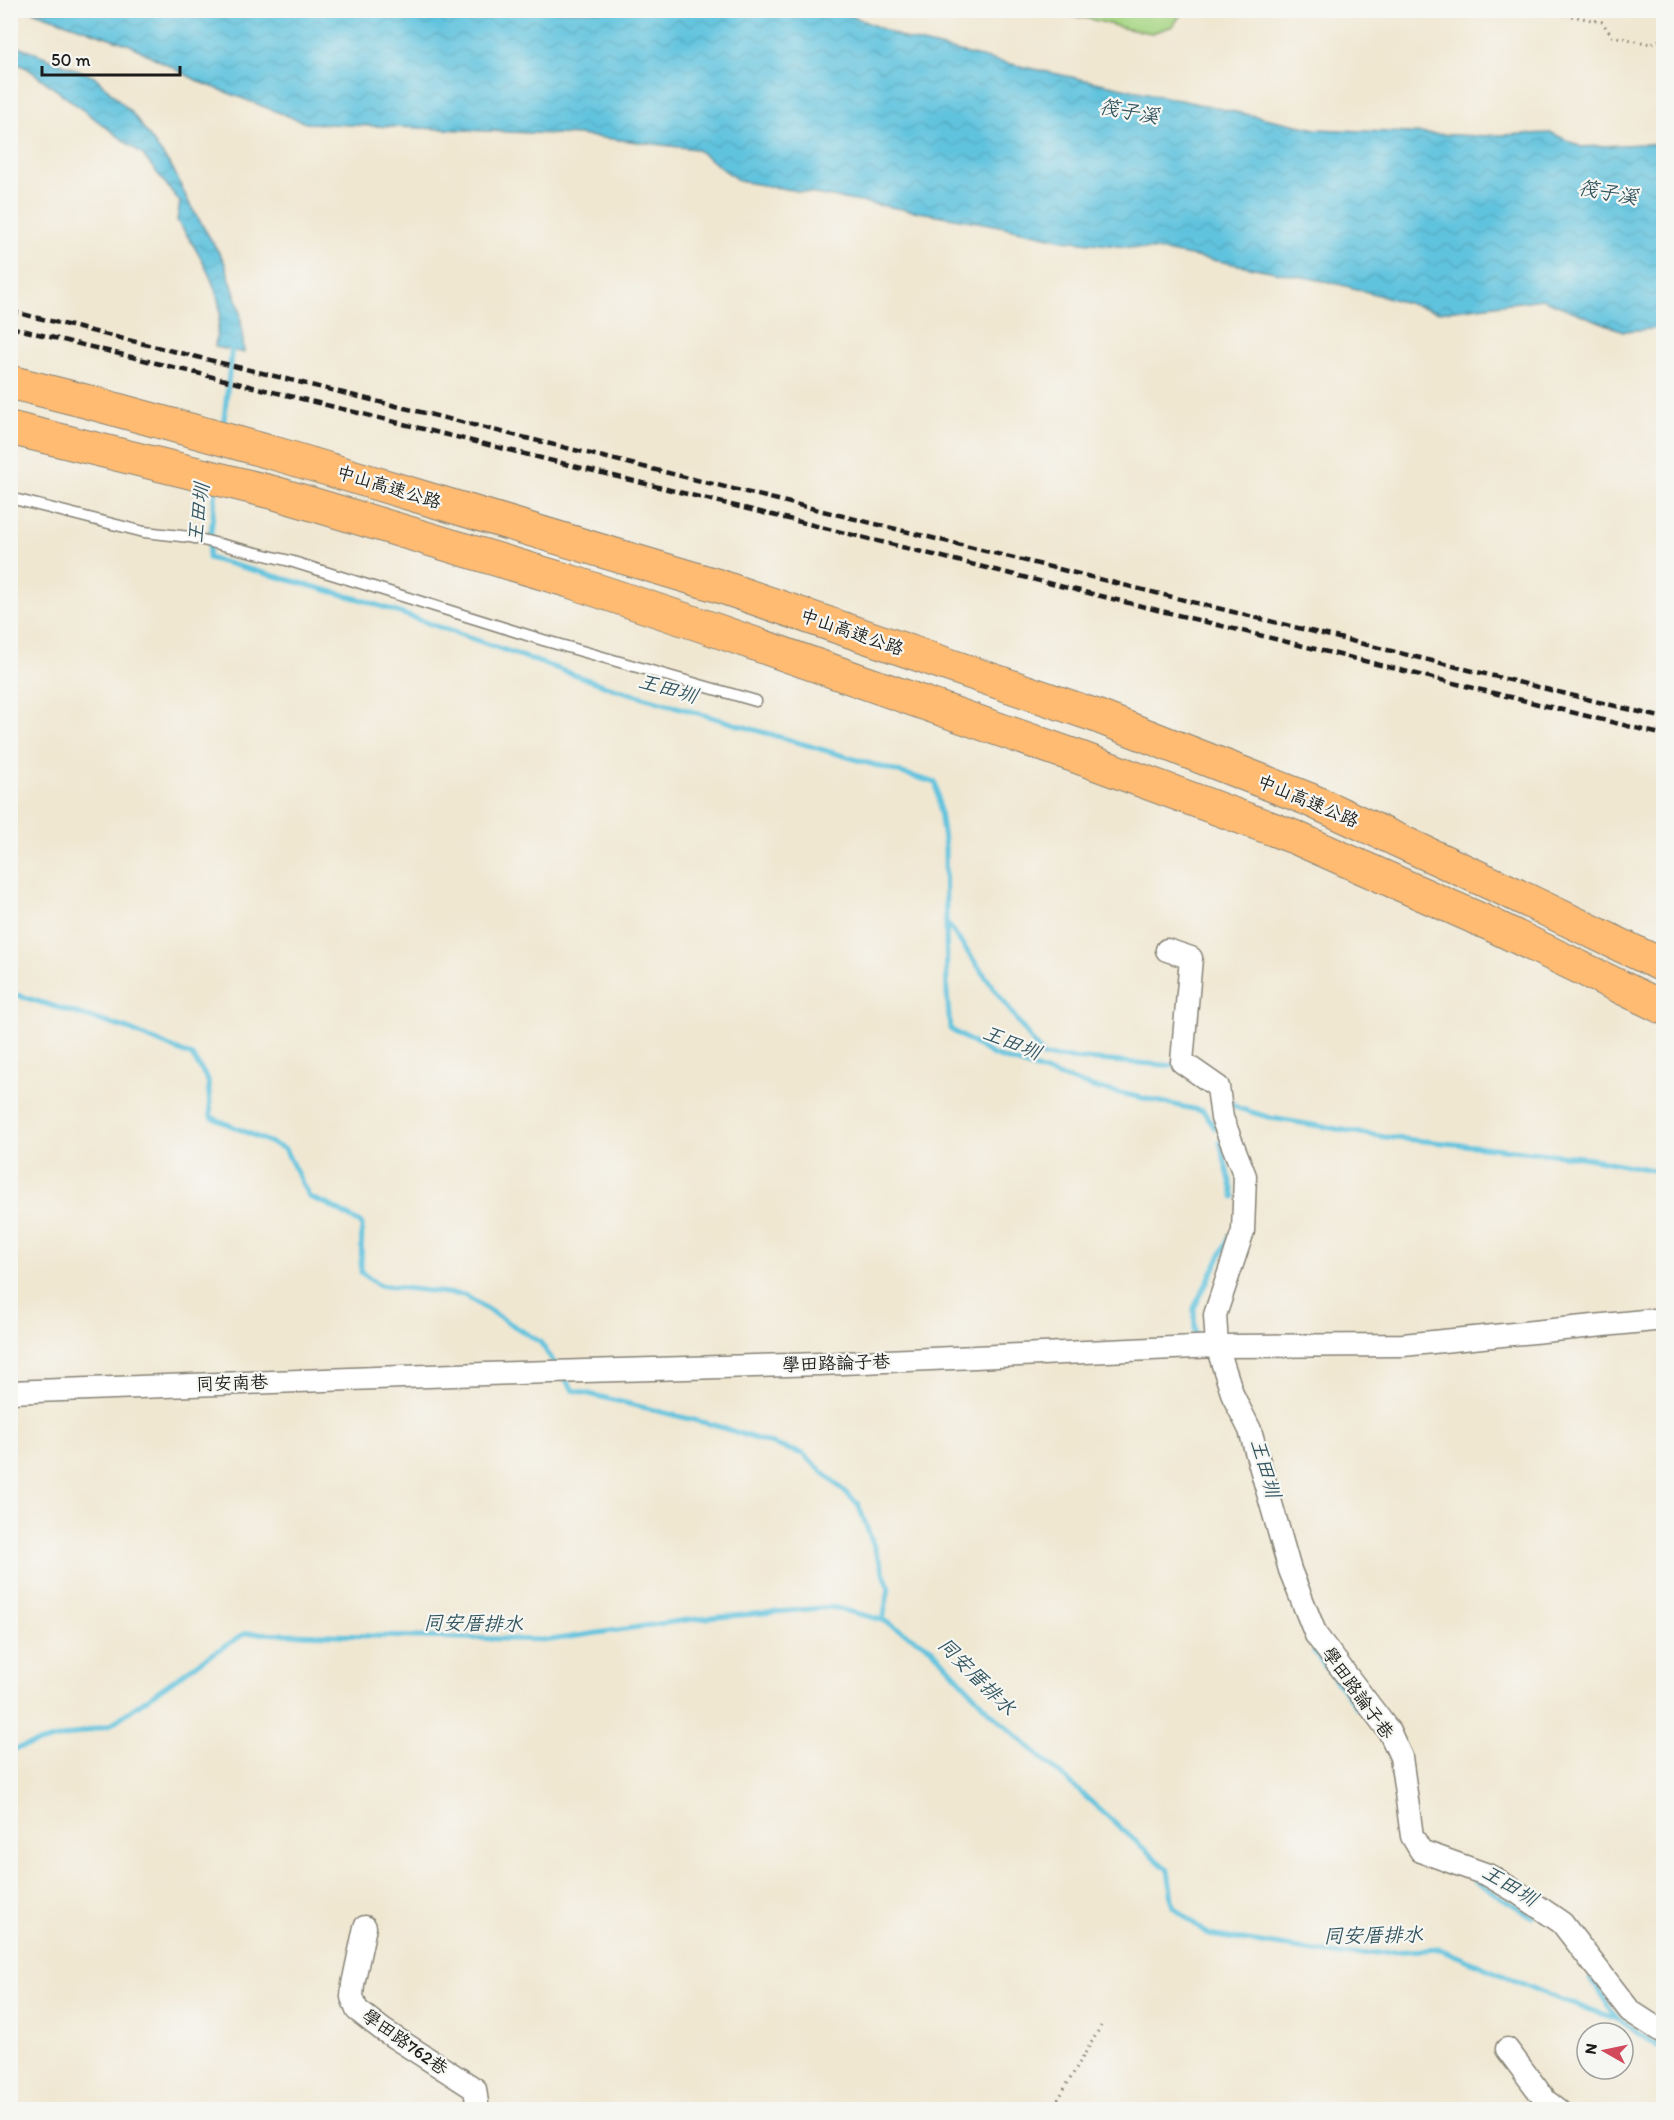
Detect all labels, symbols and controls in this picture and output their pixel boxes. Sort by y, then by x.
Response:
scale bar [42,39,180,77]
text: 50 m [51,49,91,71]
water label: 筏子溪 [1097,94,1162,128]
water label: 筏子溪 [1576,175,1641,209]
street label: 中山高速公路 [334,461,444,513]
water label: 王田圳 [182,480,214,544]
street label: 中山高速公路 [797,604,907,660]
water label: 王田圳 [636,668,702,708]
street label: 中山高速公路 [1254,770,1362,832]
water label: 王田圳 [980,1020,1046,1065]
street label: 學田路論子巷 [782,1350,890,1376]
street label: 同安南巷 [196,1371,268,1395]
water label: 王田圳 [1246,1436,1286,1502]
water label: 同安厝排水 [423,1610,524,1636]
water label: 同安厝排水 [933,1632,1022,1721]
street label: 學田路論子巷 [1317,1643,1399,1743]
water label: 王田圳 [1478,1859,1544,1912]
water label: 同安厝排水 [1323,1922,1424,1948]
street label: 學田路762巷 [358,2004,452,2080]
north arrow [1575,2021,1635,2081]
text: N [1580,2042,1601,2056]

